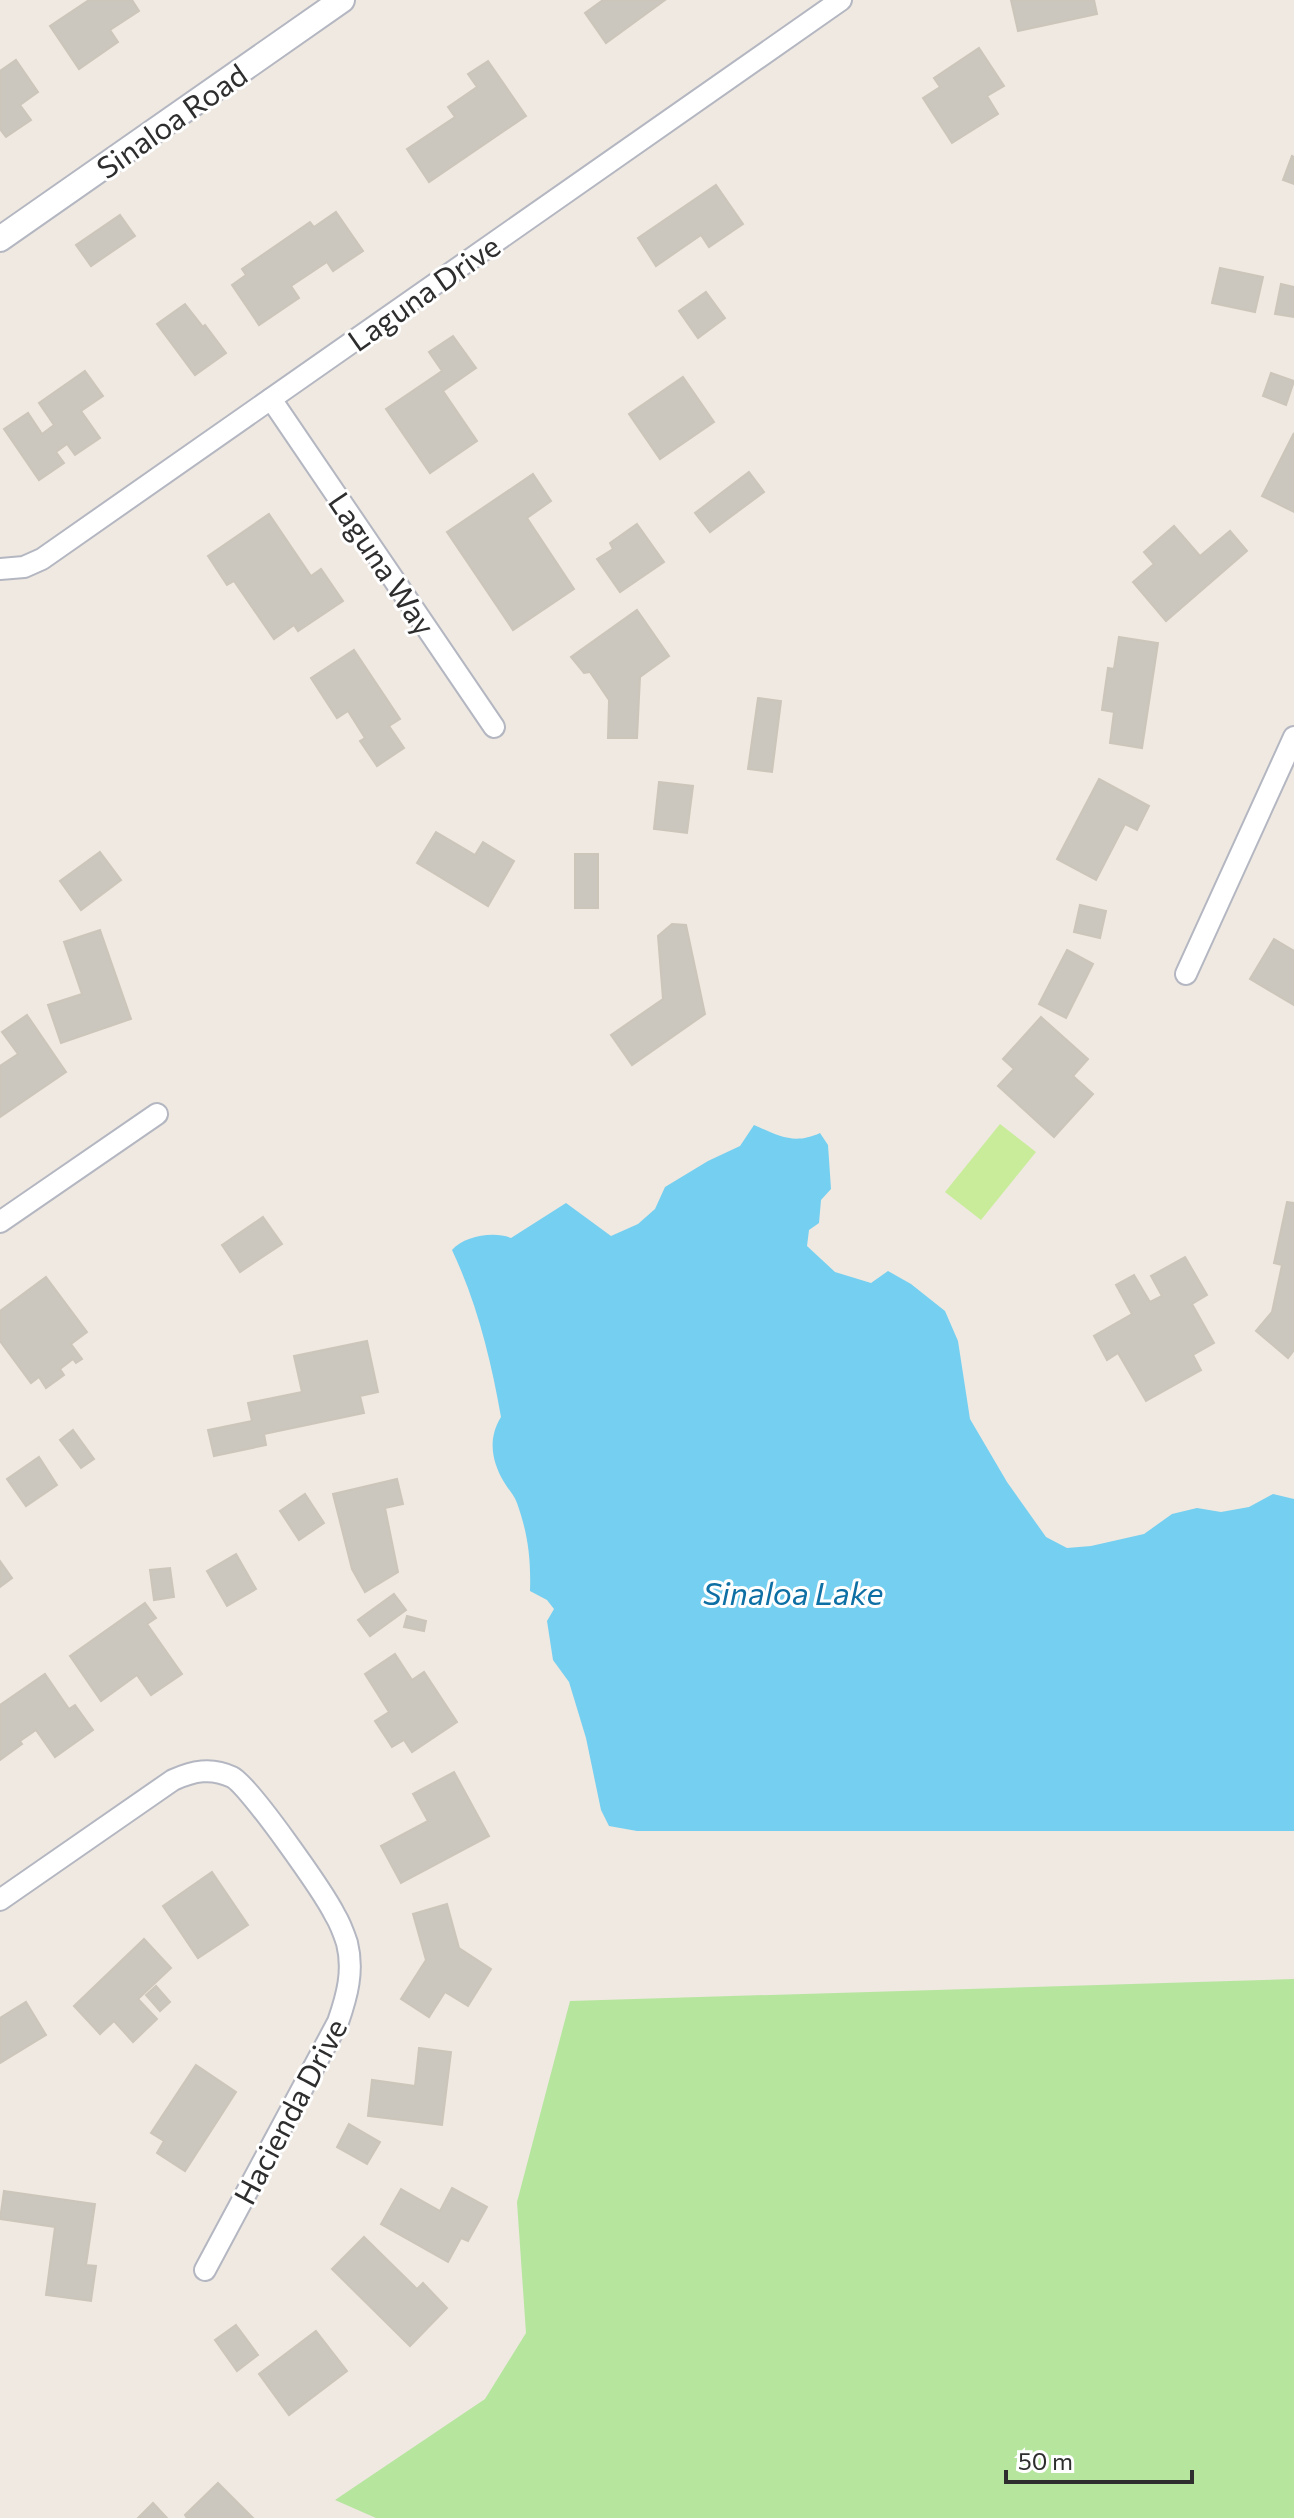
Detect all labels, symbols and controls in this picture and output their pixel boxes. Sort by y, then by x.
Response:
street label: Sinaloa Road [89,55,253,185]
street label: Laguna Drive [340,226,506,358]
street label: Laguna Way [322,485,444,641]
water label: Sinaloa Lake [703,1572,883,1612]
street label: Hacienda Drive [225,2012,353,2210]
scale bar [1006,2434,1192,2484]
text: 50 m [1018,2446,1073,2475]

